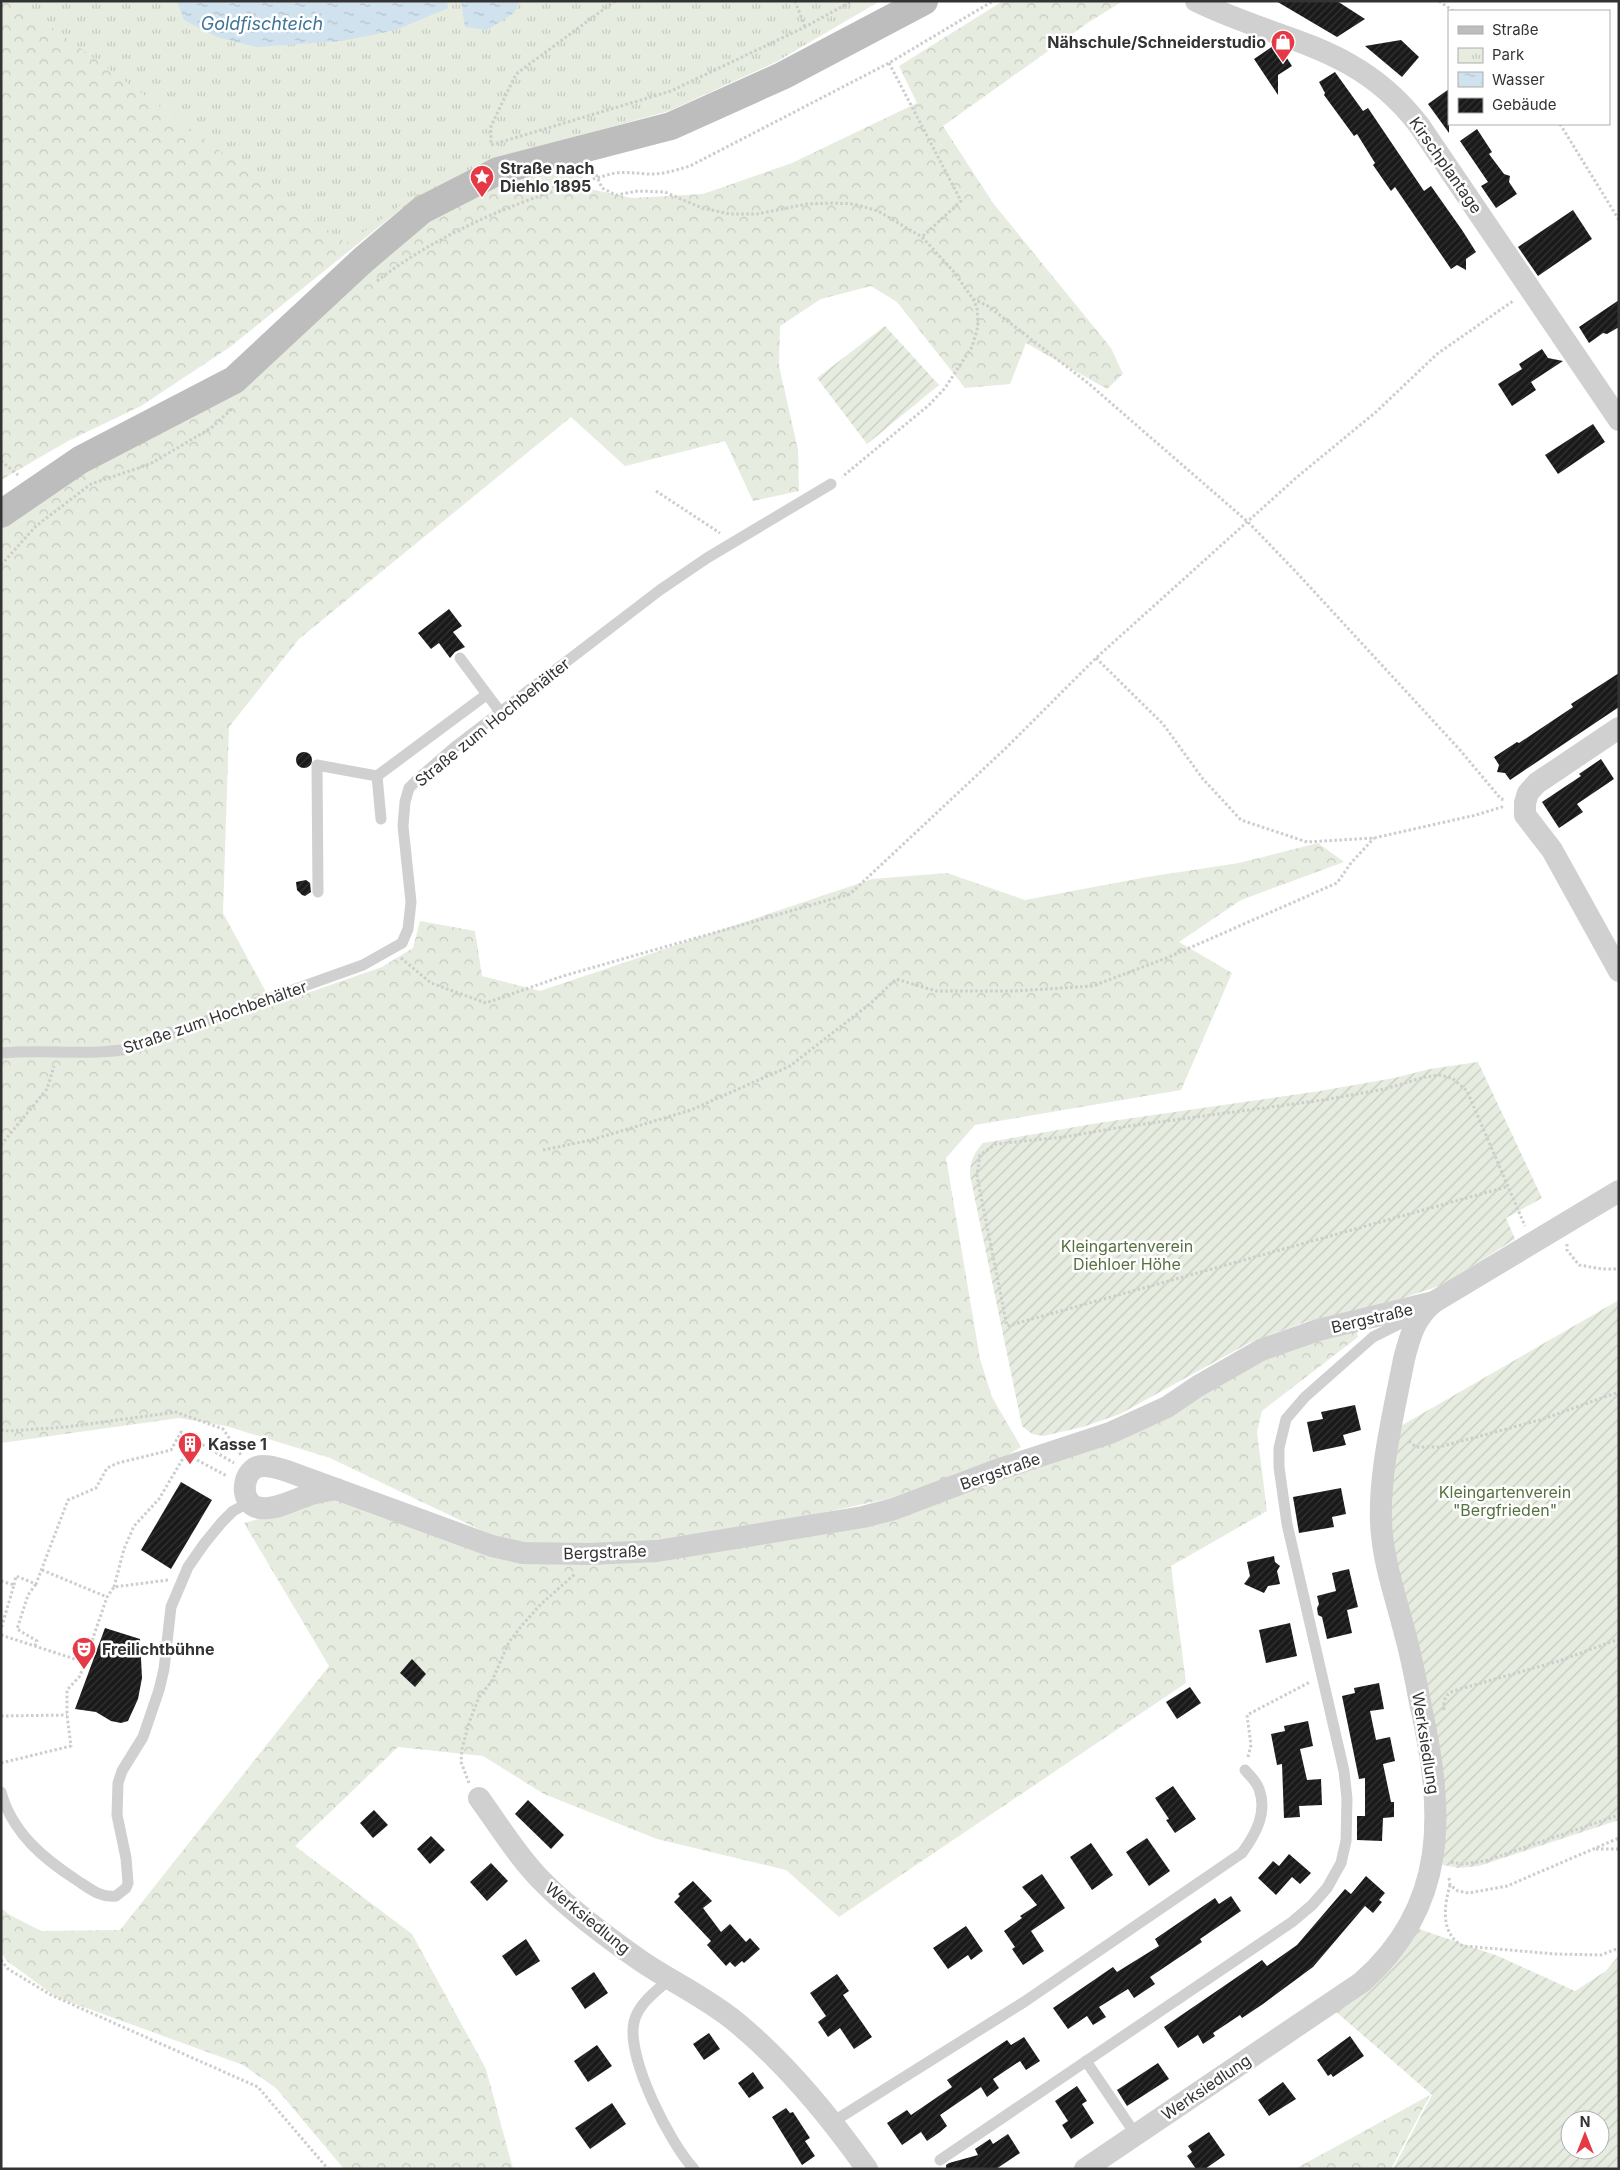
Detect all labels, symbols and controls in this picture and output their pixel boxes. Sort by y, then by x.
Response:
legend [1448,10,1610,125]
water label: Goldfischteich [201,13,323,34]
text: Straße [1492,20,1539,39]
shop icon: Nähschule/Schneiderstudio [1270,29,1296,63]
place label: Nähschule/Schneiderstudio [1047,32,1266,52]
text: Park [1492,45,1525,64]
text: Wasser [1492,70,1545,89]
text: Gebäude [1492,95,1557,114]
street label: Kirschplantage [1405,113,1487,217]
place label: Straße nach Diehlo 1895 [500,158,594,196]
place icon: Straße nach Diehlo 1895 [469,164,495,198]
street label: Straße zum Hochbehälter [411,653,573,791]
street label: Straße zum Hochbehälter [120,976,310,1058]
park label: Kleingartenverein Diehloer Höhe [1061,1236,1193,1274]
street label: Bergstraße [1329,1299,1415,1337]
building icon: Kasse 1 [177,1431,203,1465]
place label: Kasse 1 [208,1434,267,1454]
street label: Bergstraße [957,1448,1043,1494]
park label: Kleingartenverein "Bergfrieden" [1439,1482,1571,1520]
street label: Bergstraße [563,1541,647,1563]
theatre icon: Freilichtbühne [71,1636,97,1670]
place label: Freilichtbühne [102,1639,215,1659]
street label: Werksiedlung [1408,1690,1444,1796]
street label: Werksiedlung [542,1878,634,1958]
street label: Werksiedlung [1158,2050,1254,2124]
north arrow [1560,2110,1610,2160]
text: N [1580,2113,1590,2130]

